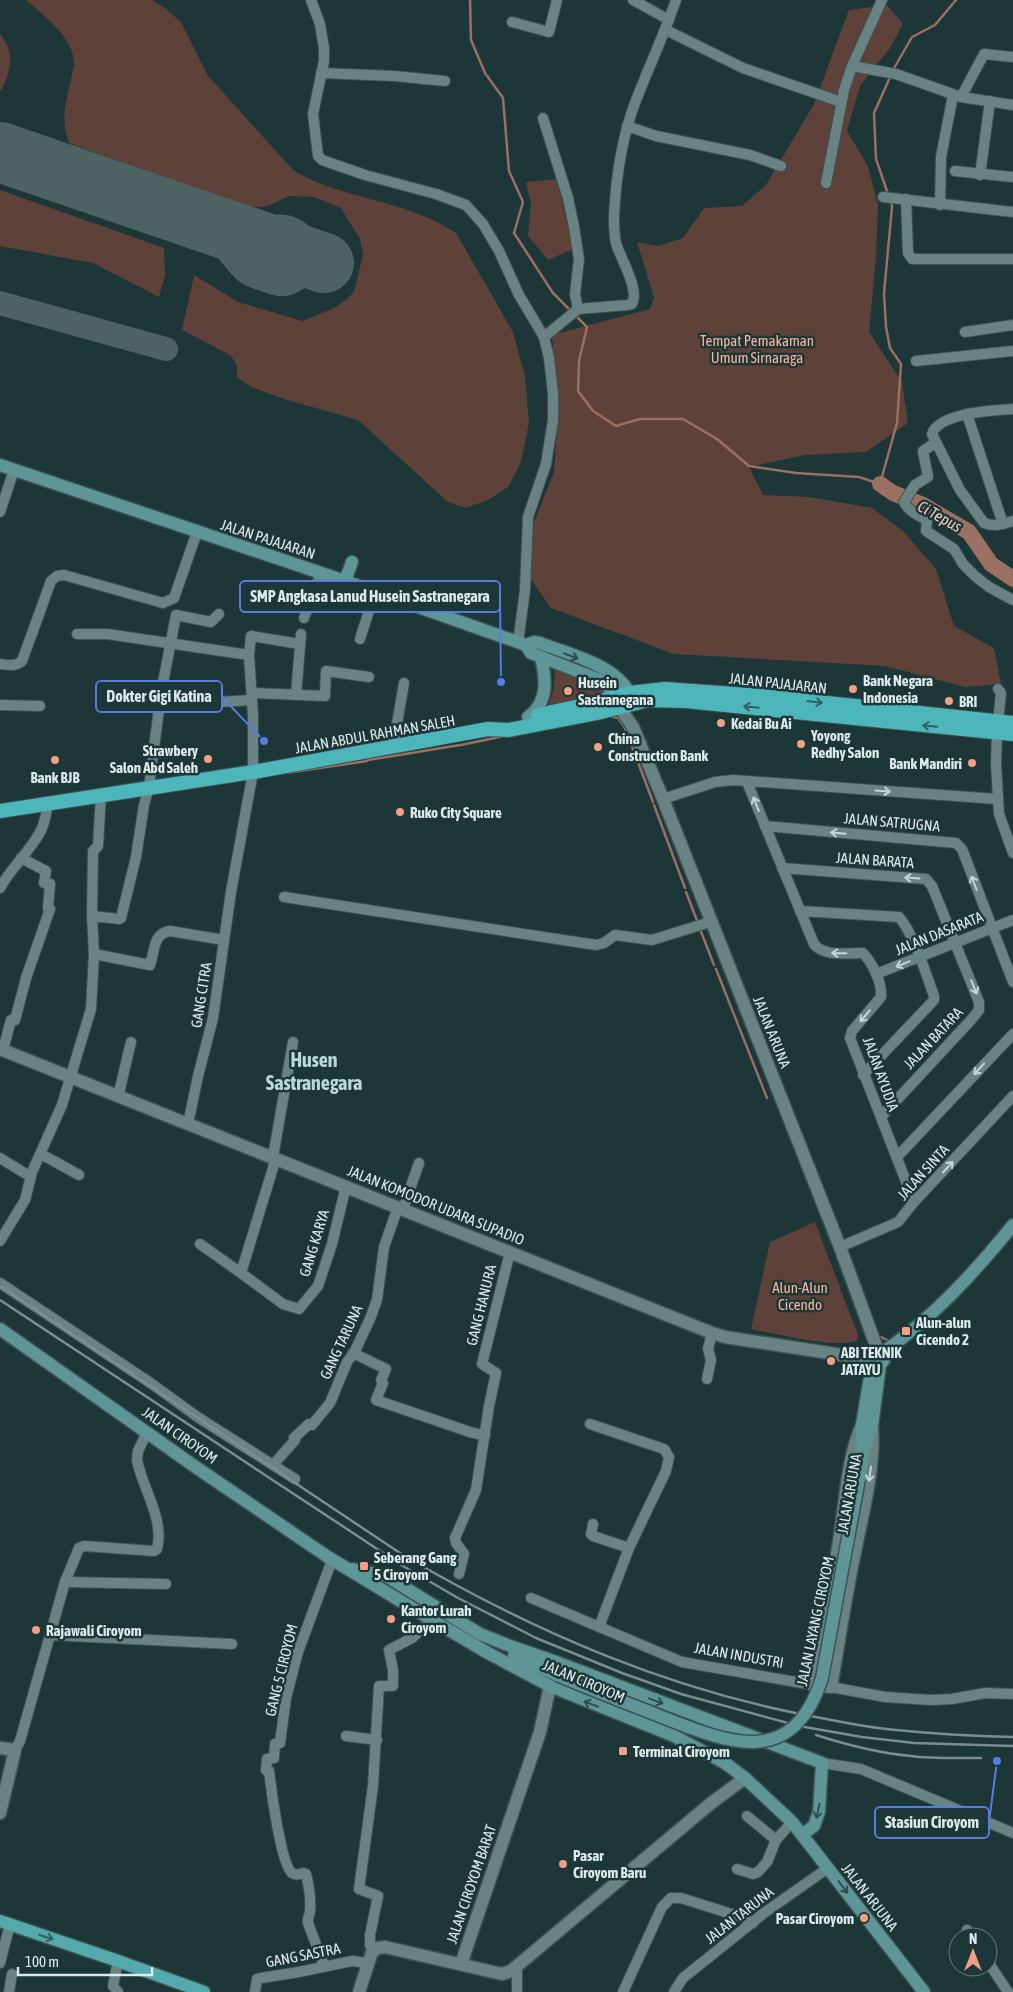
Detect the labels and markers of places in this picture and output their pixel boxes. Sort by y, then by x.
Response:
callout: SMP Angkasa Lanud Husein Sastranegara [240,581,500,612]
place label: Bank Negara Indonesia [863,672,933,706]
place label: Husein Sastranegana [578,674,653,708]
callout: Dokter Gigi Katina [96,681,222,712]
marker: Bank Negara Indonesia [847,683,859,695]
marker: Husein Sastranegana [562,685,574,697]
place label: BRI [959,693,978,710]
marker: BRI [943,695,955,707]
place label: Kedai Bu Ai [731,715,792,732]
marker: Kedai Bu Ai [715,717,727,729]
place label: Yoyong Redhy Salon [810,727,879,761]
place label: China Construction Bank [608,730,708,764]
marker: Yoyong Redhy Salon [795,738,807,750]
marker: China Construction Bank [592,741,604,753]
place label: Strawbery Salon Abd Saleh [110,742,199,776]
marker: Strawbery Salon Abd Saleh [202,753,214,765]
marker: Bank BJB [49,754,61,766]
place label: Bank Mandiri [889,755,962,772]
marker: Bank Mandiri [966,757,978,769]
place label: Bank BJB [30,769,80,786]
place label: Ruko City Square [410,804,502,821]
marker: Ruko City Square [394,806,406,818]
place label: Alun-alun Cicendo 2 [915,1314,971,1348]
marker: Alun-alun Cicendo 2 [900,1325,912,1337]
place label: ABI TEKNIK JATAYU [840,1344,902,1378]
marker: ABI TEKNIK JATAYU [825,1355,837,1367]
place label: Seberang Gang 5 Ciroyom [374,1549,457,1583]
marker: Seberang Gang 5 Ciroyom [358,1560,370,1572]
place label: Kantor Lurah Ciroyom [401,1602,471,1636]
marker: Kantor Lurah Ciroyom [385,1613,397,1625]
place label: Rajawali Ciroyom [46,1622,142,1639]
marker: Rajawali Ciroyom [30,1624,42,1636]
place label: Terminal Ciroyom [633,1743,730,1760]
marker: Terminal Ciroyom [617,1745,629,1757]
callout: Stasiun Ciroyom [875,1807,989,1838]
place label: Pasar Ciroyom Baru [573,1847,646,1881]
marker: Pasar Ciroyom Baru [557,1858,569,1870]
place label: Pasar Ciroyom [776,1910,854,1927]
marker: Pasar Ciroyom [858,1912,870,1924]

